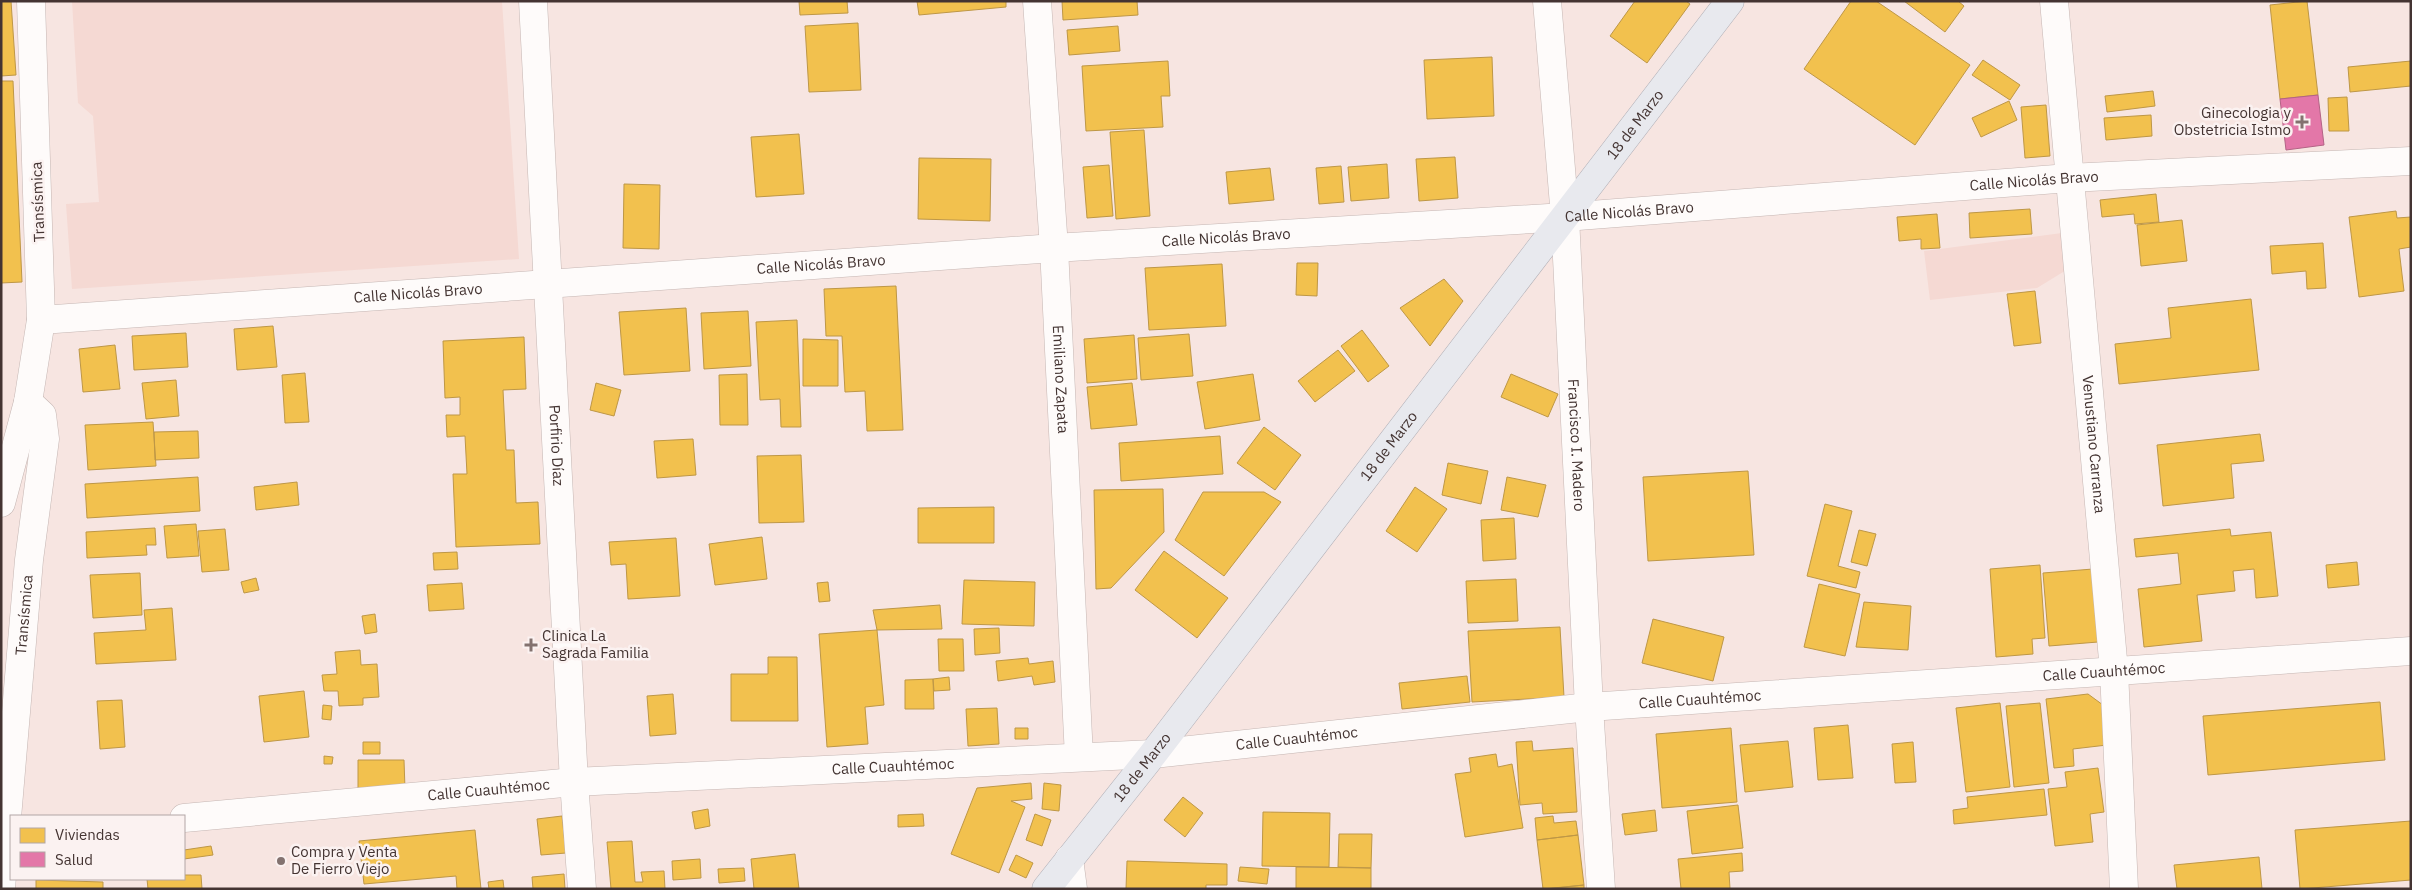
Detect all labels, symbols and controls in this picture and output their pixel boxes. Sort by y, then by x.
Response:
street label: 18 de Marzo [1602,86,1668,163]
place label: Ginecologia y Obstetricia Istmo [2174,103,2292,139]
marker: Ginecologia y Obstetricia Istmo [2295,115,2309,129]
street label: Transísmica [27,161,48,243]
street label: Calle Nicolás Bravo [1969,167,2099,195]
street label: Calle Nicolás Bravo [1564,197,1694,226]
street label: Calle Nicolás Bravo [1161,224,1291,250]
street label: Calle Nicolás Bravo [756,250,886,278]
street label: Calle Nicolás Bravo [353,279,483,307]
street label: Emiliano Zapata [1049,324,1073,434]
street label: Venustiano Carranza [2079,374,2110,514]
street label: Francisco I. Madero [1564,378,1589,512]
street label: Porfirio Díaz [545,404,568,487]
street label: 18 de Marzo [1356,407,1421,485]
street label: Transísmica [11,574,37,656]
place label: Clinica La Sagrada Familia [542,626,649,662]
marker: Clinica La Sagrada Familia [524,638,538,652]
street label: Calle Cuauhtémoc [2042,658,2166,685]
street label: Calle Cuauhtémoc [1638,685,1762,713]
street label: Calle Cuauhtémoc [1235,722,1359,754]
street label: 18 de Marzo [1109,729,1175,806]
street label: Calle Cuauhtémoc [831,754,955,779]
street label: Calle Cuauhtémoc [427,774,551,804]
legend [10,815,185,880]
text: Viviendas [55,825,120,844]
place label: Compra y Venta De Fierro Viejo [291,842,397,878]
text: Salud [55,850,93,869]
marker: Compra y Venta De Fierro Viejo [275,855,287,867]

